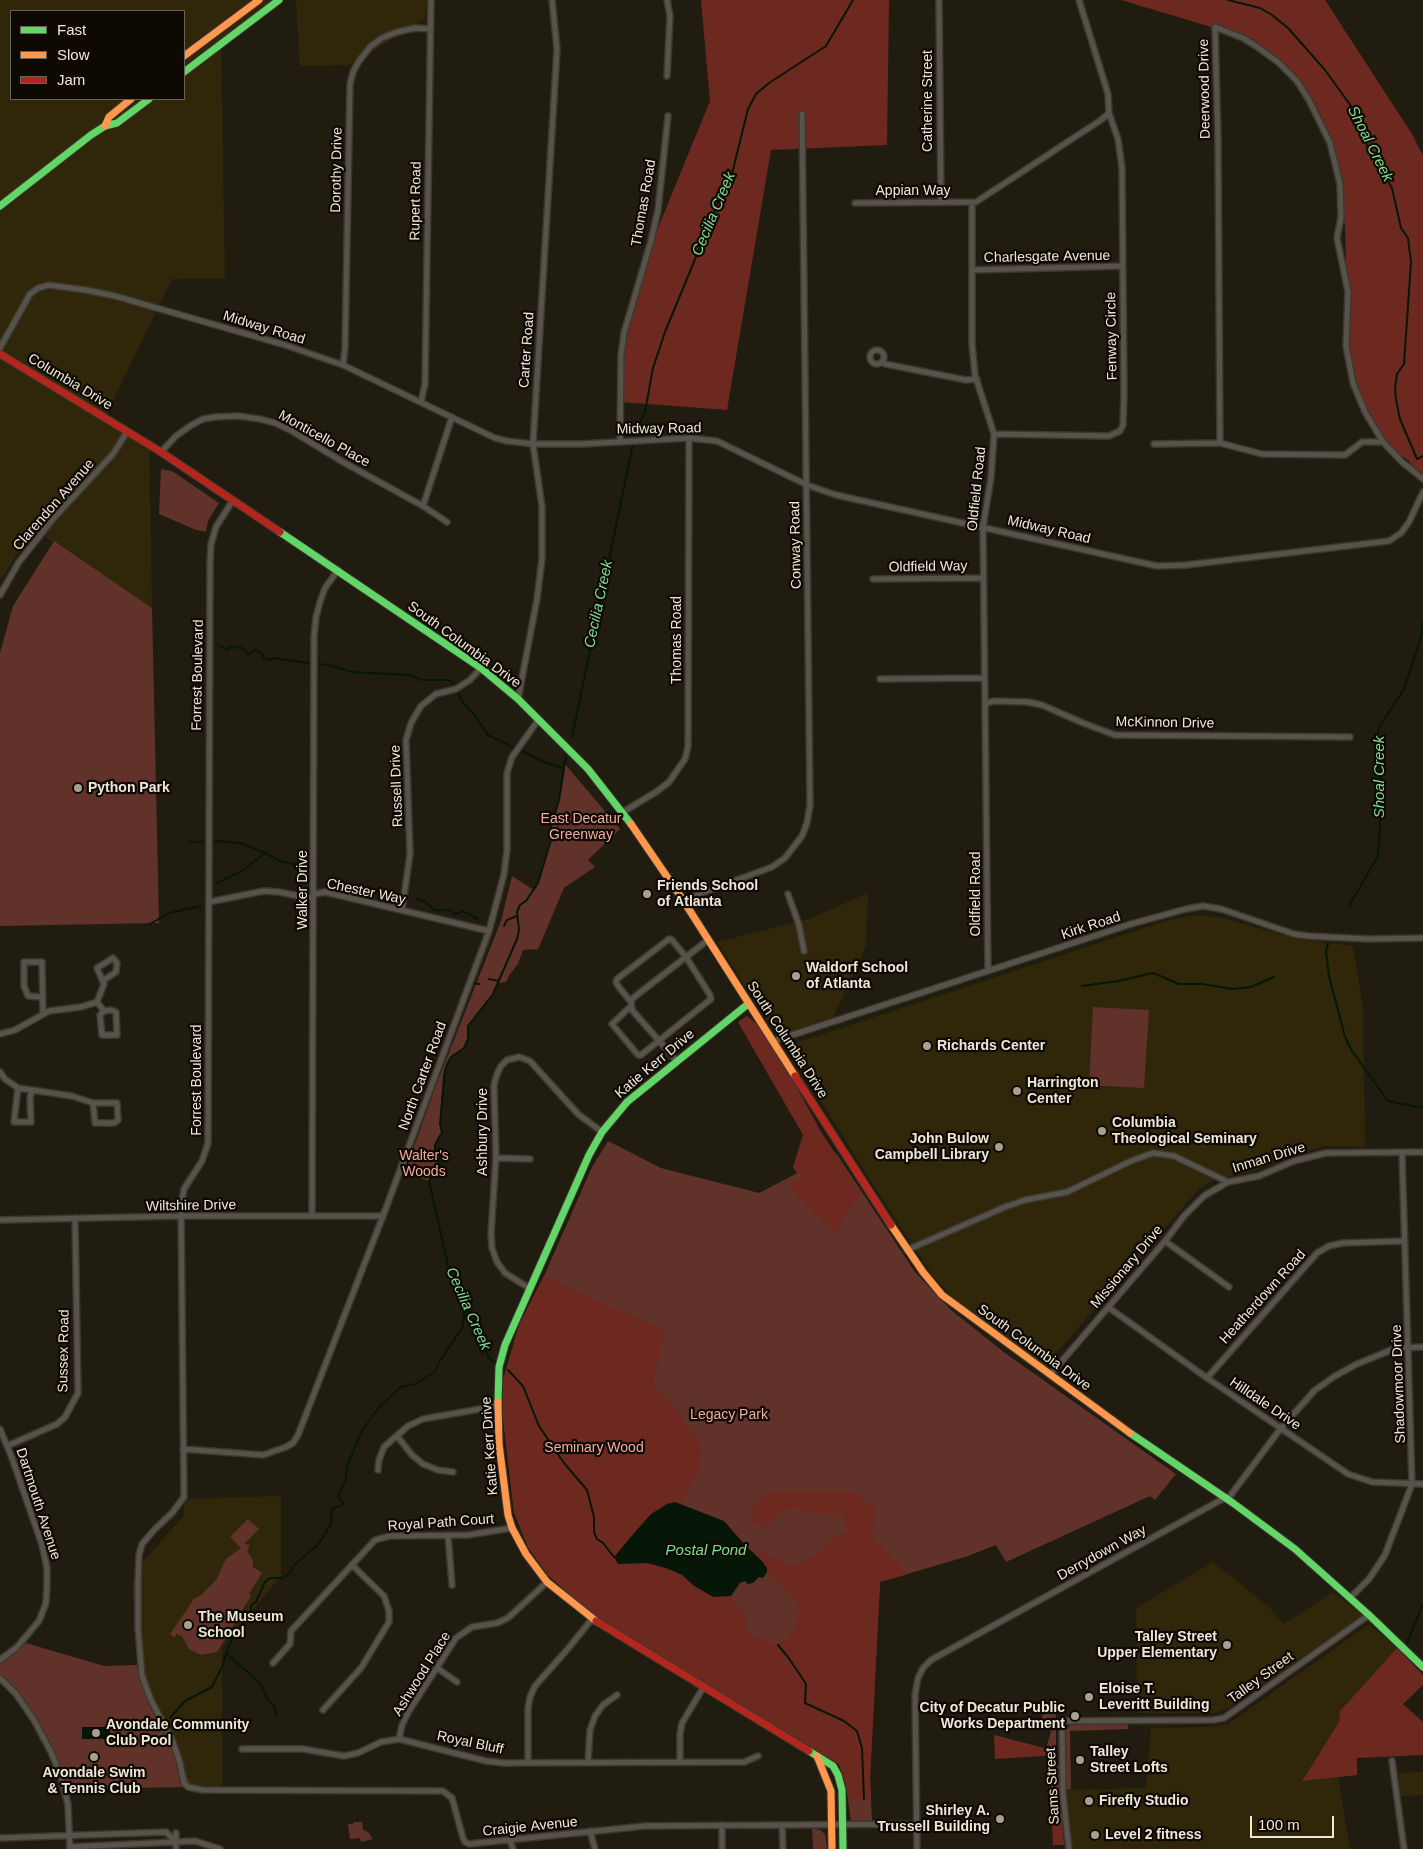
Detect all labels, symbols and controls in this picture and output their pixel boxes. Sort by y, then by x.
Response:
legend [10,10,185,100]
text: Fast [57,21,86,38]
street label: Deerwood Drive [1196,39,1214,139]
text: Slow [57,46,90,63]
street label: Catherine Street [920,50,936,152]
text: Jam [57,71,85,88]
water label: Shoal Creek [1343,103,1397,185]
street label: Dorothy Drive [328,127,346,213]
street label: Thomas Road [628,158,660,248]
street label: Rupert Road [407,161,425,241]
water label: Cecilia Creek [688,169,740,259]
street label: Appian Way [876,183,950,199]
street label: Charlesgate Avenue [984,247,1110,267]
street label: Fenway Circle [1103,292,1121,380]
street label: Midway Road [221,308,307,348]
street label: Carter Road [516,311,538,389]
street label: Columbia Drive [25,350,115,414]
street label: Monticello Place [275,407,373,471]
street label: Midway Road [616,420,702,438]
street label: Oldfield Road [964,446,990,532]
street label: Clarendon Avenue [10,456,98,554]
street label: Conway Road [787,501,805,589]
street label: Midway Road [1006,512,1092,548]
street label: Oldfield Way [888,558,968,576]
water label: Cecilia Creek [581,559,617,649]
street label: Thomas Road [669,596,685,684]
street label: South Columbia Drive [404,598,524,692]
street label: Forrest Boulevard [189,619,207,731]
street label: McKinnon Drive [1115,714,1215,732]
water label: Shoal Creek [1371,736,1389,818]
street label: Russell Drive [387,745,407,827]
place label: Python Park [88,780,170,796]
marker: Python Park [72,782,84,794]
park label: East Decatur Greenway [541,811,621,844]
street label: Walker Drive [295,850,311,930]
street label: Oldfield Road [968,852,984,936]
street label: Chester Way [325,875,407,909]
place label: Friends School of Atlanta [657,878,758,910]
marker: Friends School of Atlanta [641,888,653,900]
street label: Kirk Road [1059,909,1123,943]
place label: Waldorf School of Atlanta [806,960,908,992]
marker: Waldorf School of Atlanta [790,970,802,982]
street label: South Columbia Drive [743,978,831,1102]
street label: North Carter Road [396,1019,450,1133]
street label: Forrest Boulevard [189,1024,205,1136]
street label: Katie Kerr Drive [612,1026,698,1102]
place label: Richards Center [937,1038,1045,1054]
marker: Richards Center [921,1040,933,1052]
place label: Harrington Center [1027,1075,1099,1108]
marker: Harrington Center [1011,1085,1023,1097]
street label: Ashbury Drive [475,1088,491,1176]
place label: Columbia Theological Seminary [1112,1115,1257,1148]
marker: Columbia Theological Seminary [1096,1125,1108,1137]
place label: John Bulow Campbell Library [875,1131,989,1164]
street label: Inman Drive [1230,1139,1308,1177]
marker: John Bulow Campbell Library [993,1141,1005,1153]
park label: Walter's Woods [399,1148,449,1180]
street label: Wiltshire Drive [146,1197,236,1215]
street label: Missionary Drive [1087,1222,1167,1312]
street label: Heatherdown Road [1216,1247,1310,1347]
water label: Cecilia Creek [442,1265,494,1353]
street label: South Columbia Drive [974,1301,1094,1395]
street label: Sussex Road [55,1309,73,1393]
street label: Shadowmoor Drive [1389,1324,1409,1444]
street label: Hilldale Drive [1226,1374,1304,1434]
street label: Katie Kerr Drive [478,1396,502,1496]
park label: Legacy Park [690,1407,768,1423]
park label: Seminary Wood [544,1440,644,1456]
street label: Dartmouth Avenue [12,1446,64,1562]
street label: Royal Path Court [387,1511,495,1535]
street label: Derrydown Way [1055,1522,1149,1584]
water label: Postal Pond [666,1542,746,1560]
place label: The Museum School [198,1609,284,1641]
marker: The Museum School [182,1619,194,1631]
street label: Ashwood Place [389,1629,455,1719]
place label: Talley Street Upper Elementary [1097,1629,1217,1661]
marker: Talley Street Upper Elementary [1221,1639,1233,1651]
street label: Talley Street [1225,1649,1297,1707]
place label: Eloise T. Leveritt Building [1099,1681,1209,1714]
marker: Eloise T. Leveritt Building [1083,1691,1095,1703]
place label: City of Decatur Public Works Department [920,1700,1065,1732]
marker: City of Decatur Public Works Department [1069,1710,1081,1722]
place label: Avondale Community Club Pool [106,1717,249,1750]
marker: Avondale Community Club Pool [90,1727,102,1739]
street label: Royal Bluff [435,1728,505,1758]
place label: Talley Street Lofts [1090,1744,1168,1776]
street label: Sams Street [1043,1747,1063,1825]
marker: Avondale Swim & Tennis Club [88,1751,100,1763]
marker: Talley Street Lofts [1074,1754,1086,1766]
place label: Avondale Swim & Tennis Club [43,1765,145,1798]
place label: Firefly Studio [1099,1793,1188,1809]
marker: Firefly Studio [1083,1795,1095,1807]
place label: Shirley A. Trussell Building [877,1803,990,1835]
scale bar [1253,1806,1337,1838]
marker: Shirley A. Trussell Building [994,1813,1006,1825]
street label: Craigie Avenue [482,1814,578,1840]
text: 100 m [1258,1816,1300,1833]
place label: Level 2 fitness [1105,1827,1201,1843]
marker: Level 2 fitness [1089,1829,1101,1841]

